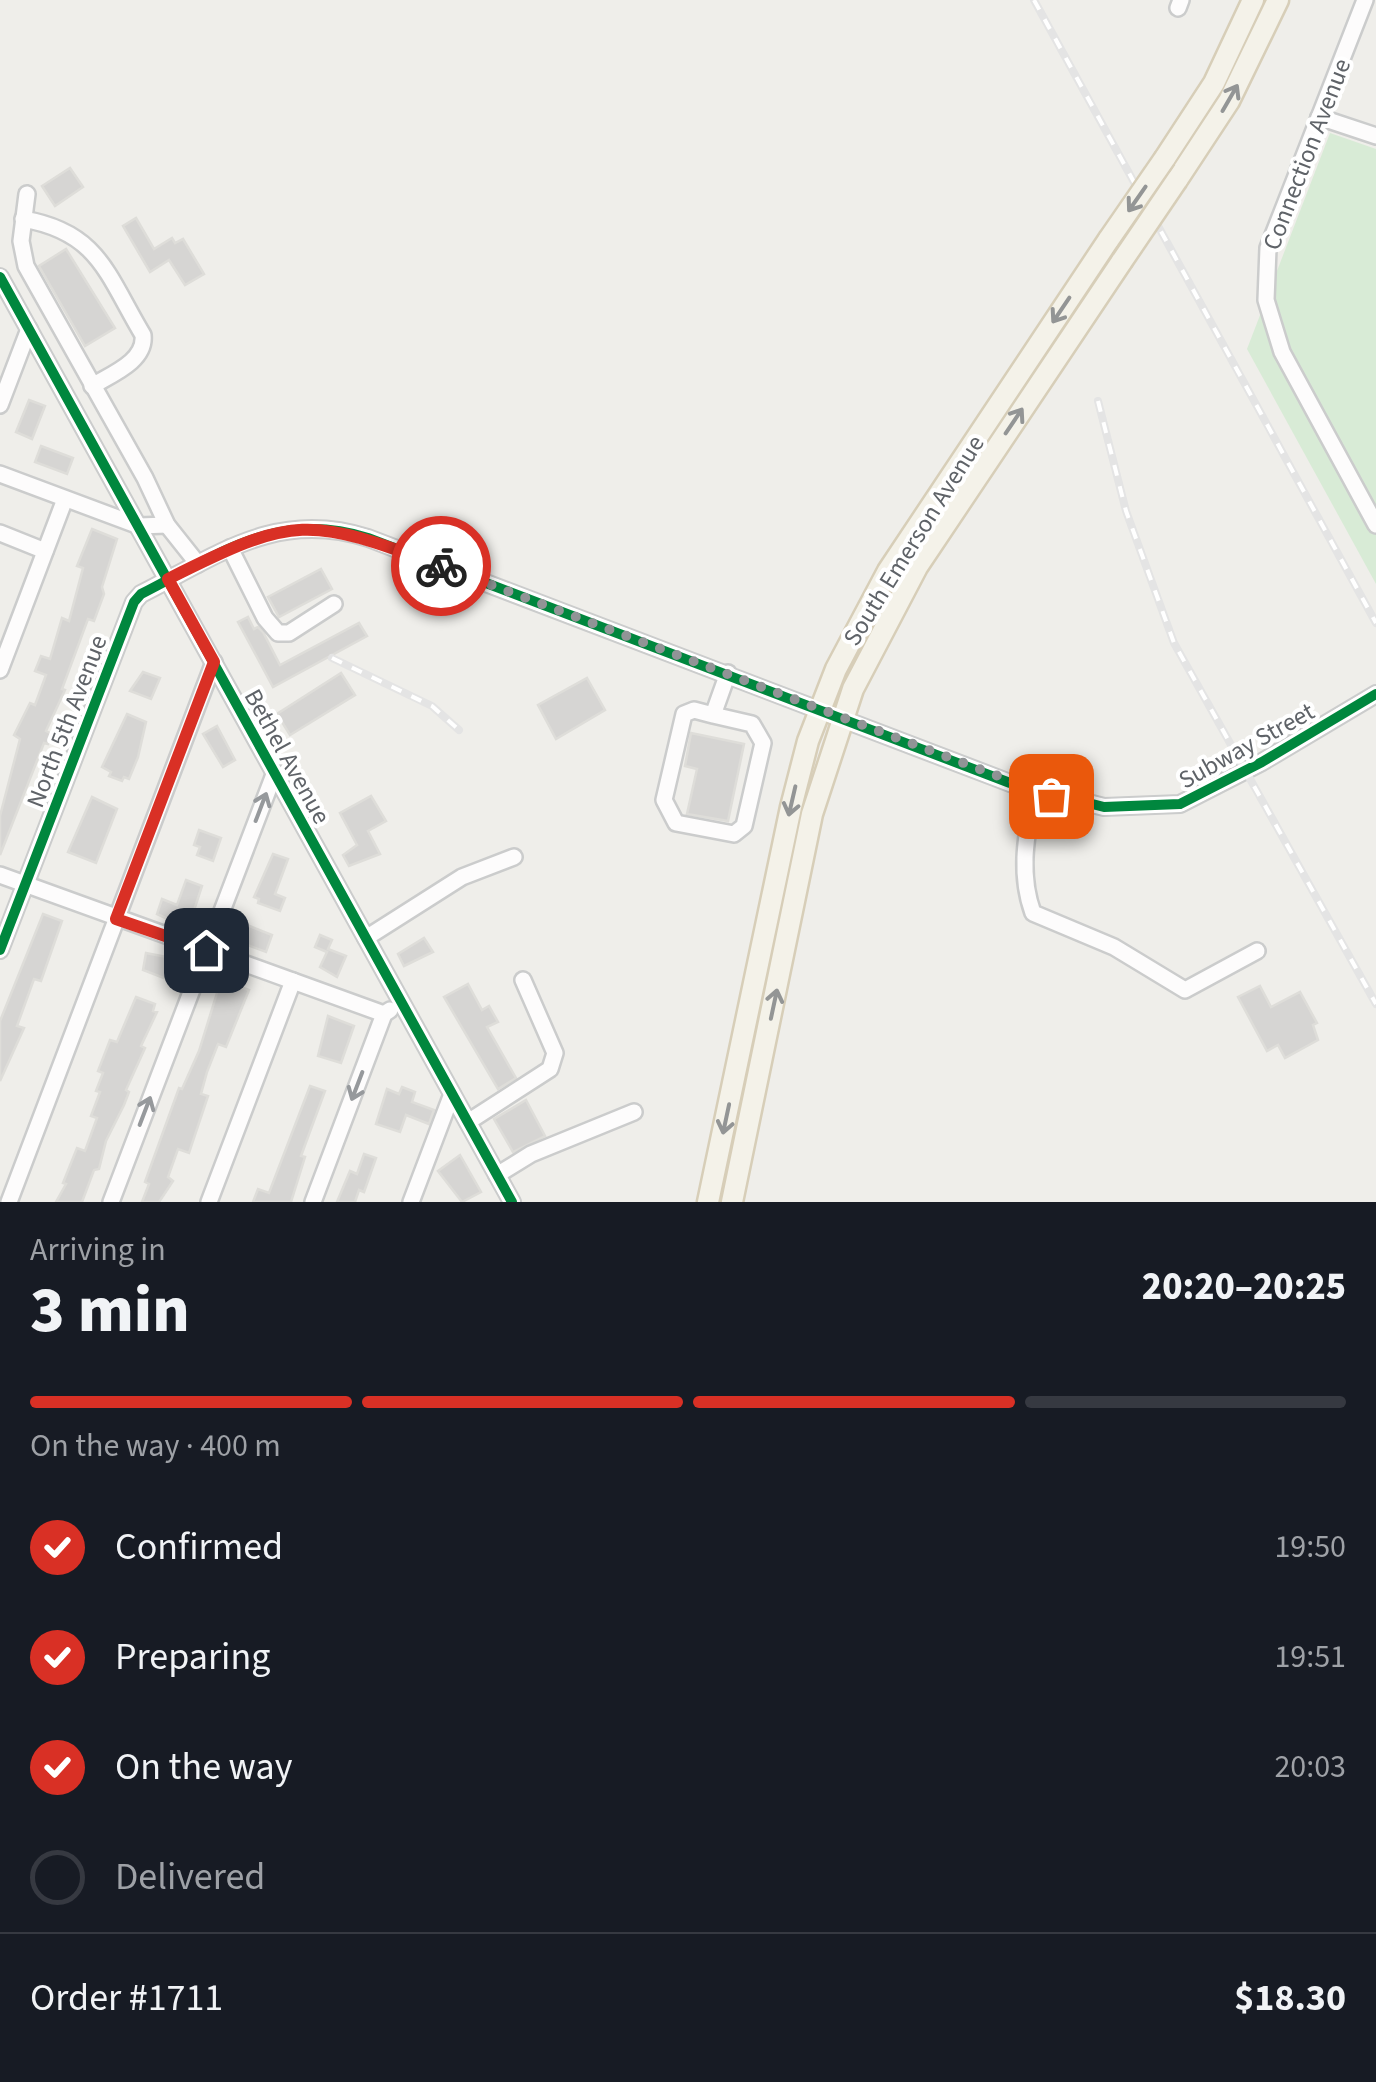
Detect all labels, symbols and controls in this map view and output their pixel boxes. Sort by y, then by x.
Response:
street label: Connection Avenue [1254,53,1360,255]
one-way arrow [1220,84,1240,113]
one-way arrow [1127,184,1148,212]
one-way arrow [1051,295,1072,323]
one-way arrow [1004,407,1025,435]
street label: South Emerson Avenue [834,428,993,653]
courier [391,516,491,616]
icon: bike [414,539,469,594]
street label: North 5th Avenue [18,630,116,813]
street label: Bethel Avenue [235,682,339,831]
street label: Subway Street [1172,693,1321,798]
pin [1009,754,1094,839]
icon: bag [1024,769,1079,824]
one-way arrow [782,784,800,816]
one-way arrow [253,793,271,824]
pin [164,908,249,993]
icon: home [179,923,234,978]
one-way arrow [765,989,784,1021]
one-way arrow [347,1070,365,1100]
one-way arrow [137,1096,155,1127]
one-way arrow [715,1102,734,1134]
text: Arriving in [30,1227,166,1273]
text: 20:20–20:25 [1142,1260,1346,1314]
text: 3 min [30,1264,190,1357]
text: On the way · 400 m [30,1423,281,1469]
icon: check [30,1520,85,1575]
text: Confirmed [115,1520,283,1574]
text: 19:50 [1274,1524,1346,1570]
icon: check [30,1630,85,1685]
text: Preparing [115,1630,270,1684]
text: 19:51 [1274,1634,1346,1680]
icon: check [30,1740,85,1795]
text: On the way [115,1740,292,1794]
text: 20:03 [1274,1744,1346,1790]
text: Delivered [115,1850,265,1904]
text: Order #1711 [30,1971,223,2025]
text: $18.30 [1234,1971,1346,2025]

